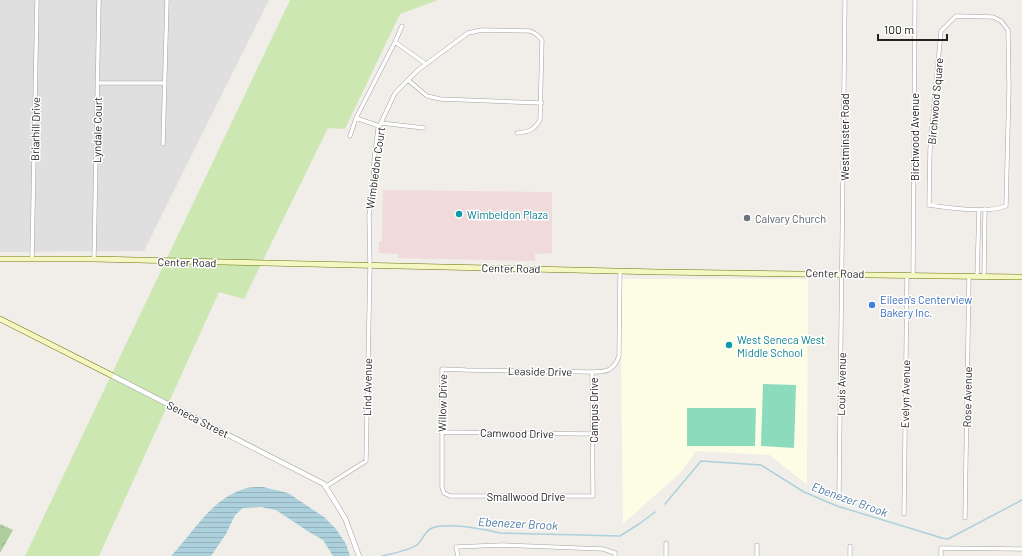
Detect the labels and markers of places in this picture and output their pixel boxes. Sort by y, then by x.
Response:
place label: Wimbeldon Plaza [467,208,548,221]
marker: Wimbeldon Plaza [454,209,464,219]
place label: Calvary Church [755,212,826,225]
marker: Calvary Church [742,213,752,223]
place label: Eileen's Centerview Bakery Inc. [880,293,972,319]
marker: Eileen's Centerview Bakery Inc. [867,300,877,310]
place label: West Seneca West Middle School [737,333,825,359]
marker: West Seneca West Middle School [724,340,734,350]

